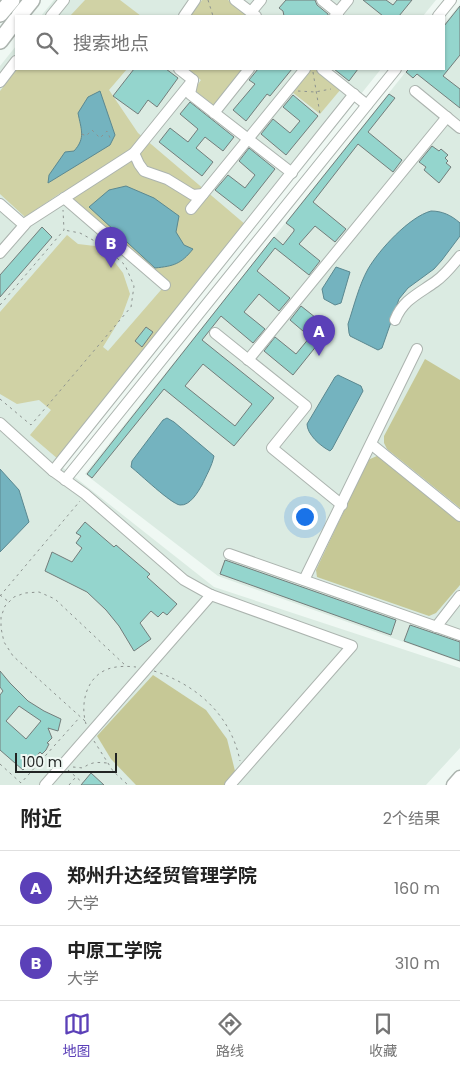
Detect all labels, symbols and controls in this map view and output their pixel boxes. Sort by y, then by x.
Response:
search box [15,15,445,70]
icon: search [33,29,61,57]
text: 搜索地点 [73,30,149,57]
pin: B [95,227,127,268]
pin: A [303,315,335,356]
your location [292,504,318,530]
scale bar [15,750,118,773]
text: 100 m [22,752,62,772]
text: 附近 [20,804,62,833]
text: 2个结果 [383,807,440,830]
text: 郑州升达经贸管理学院 [67,862,257,889]
text: A [30,877,42,900]
text: 160 m [394,877,440,900]
text: 大学 [67,892,99,915]
text: 中原工学院 [67,937,162,964]
text: B [31,952,41,975]
text: 310 m [395,952,440,975]
text: 大学 [67,967,99,990]
tab: 地图 [63,1010,91,1062]
tab: 路线 [216,1010,244,1062]
tab: 收藏 [369,1010,397,1062]

